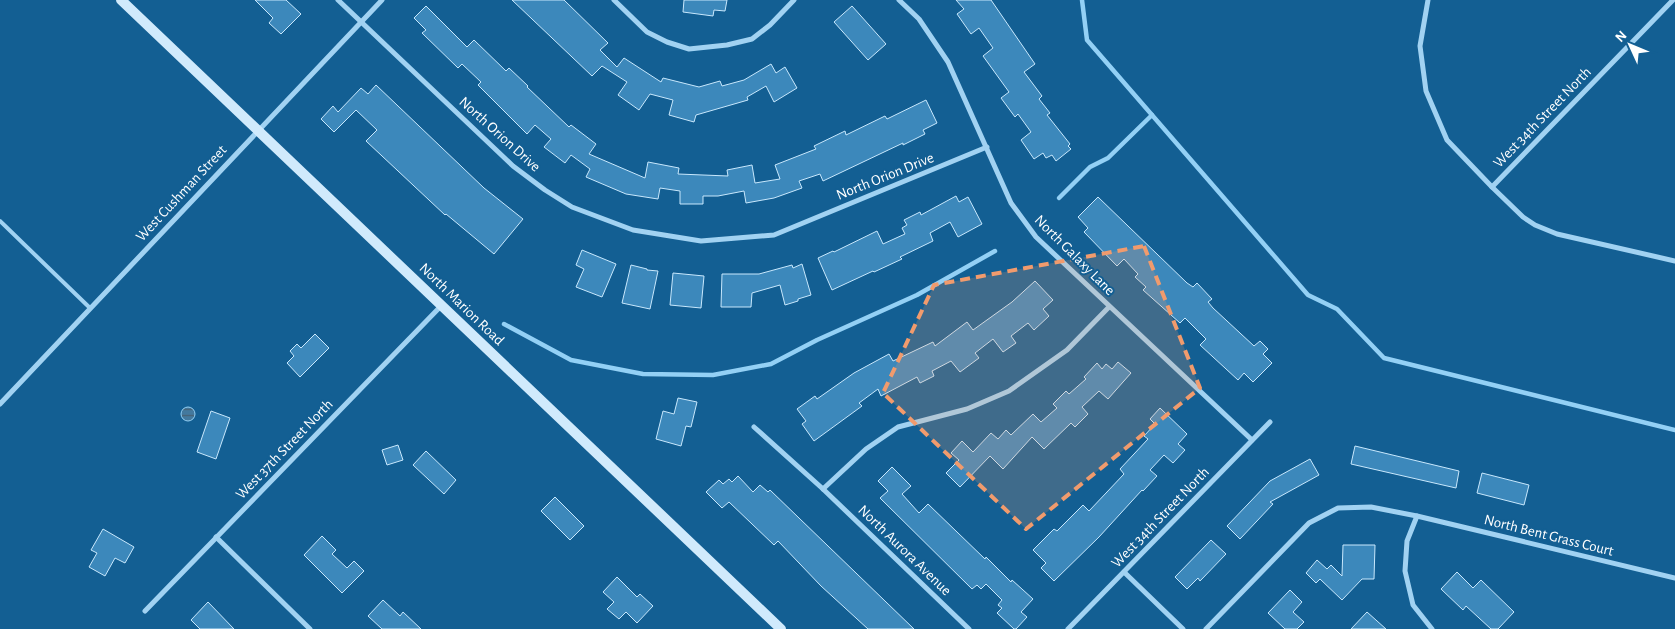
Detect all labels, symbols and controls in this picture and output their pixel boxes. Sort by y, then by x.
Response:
north arrow [1605,20,1655,70]
text: N [1613,28,1630,45]
street label: West 34th Street North [1491,64,1594,171]
street label: North Orion Drive [456,94,543,175]
street label: West Cushman Street [133,142,230,244]
street label: North Orion Drive [834,150,936,203]
street label: North Galaxy Lane [1032,212,1118,298]
street label: North Marion Road [416,260,507,349]
street label: West 37th Street North [233,397,336,502]
street label: West 34th Street North [1109,464,1212,571]
street label: North Aurora Avenue [855,502,954,598]
street label: North Bent Grass Court [1483,512,1615,559]

